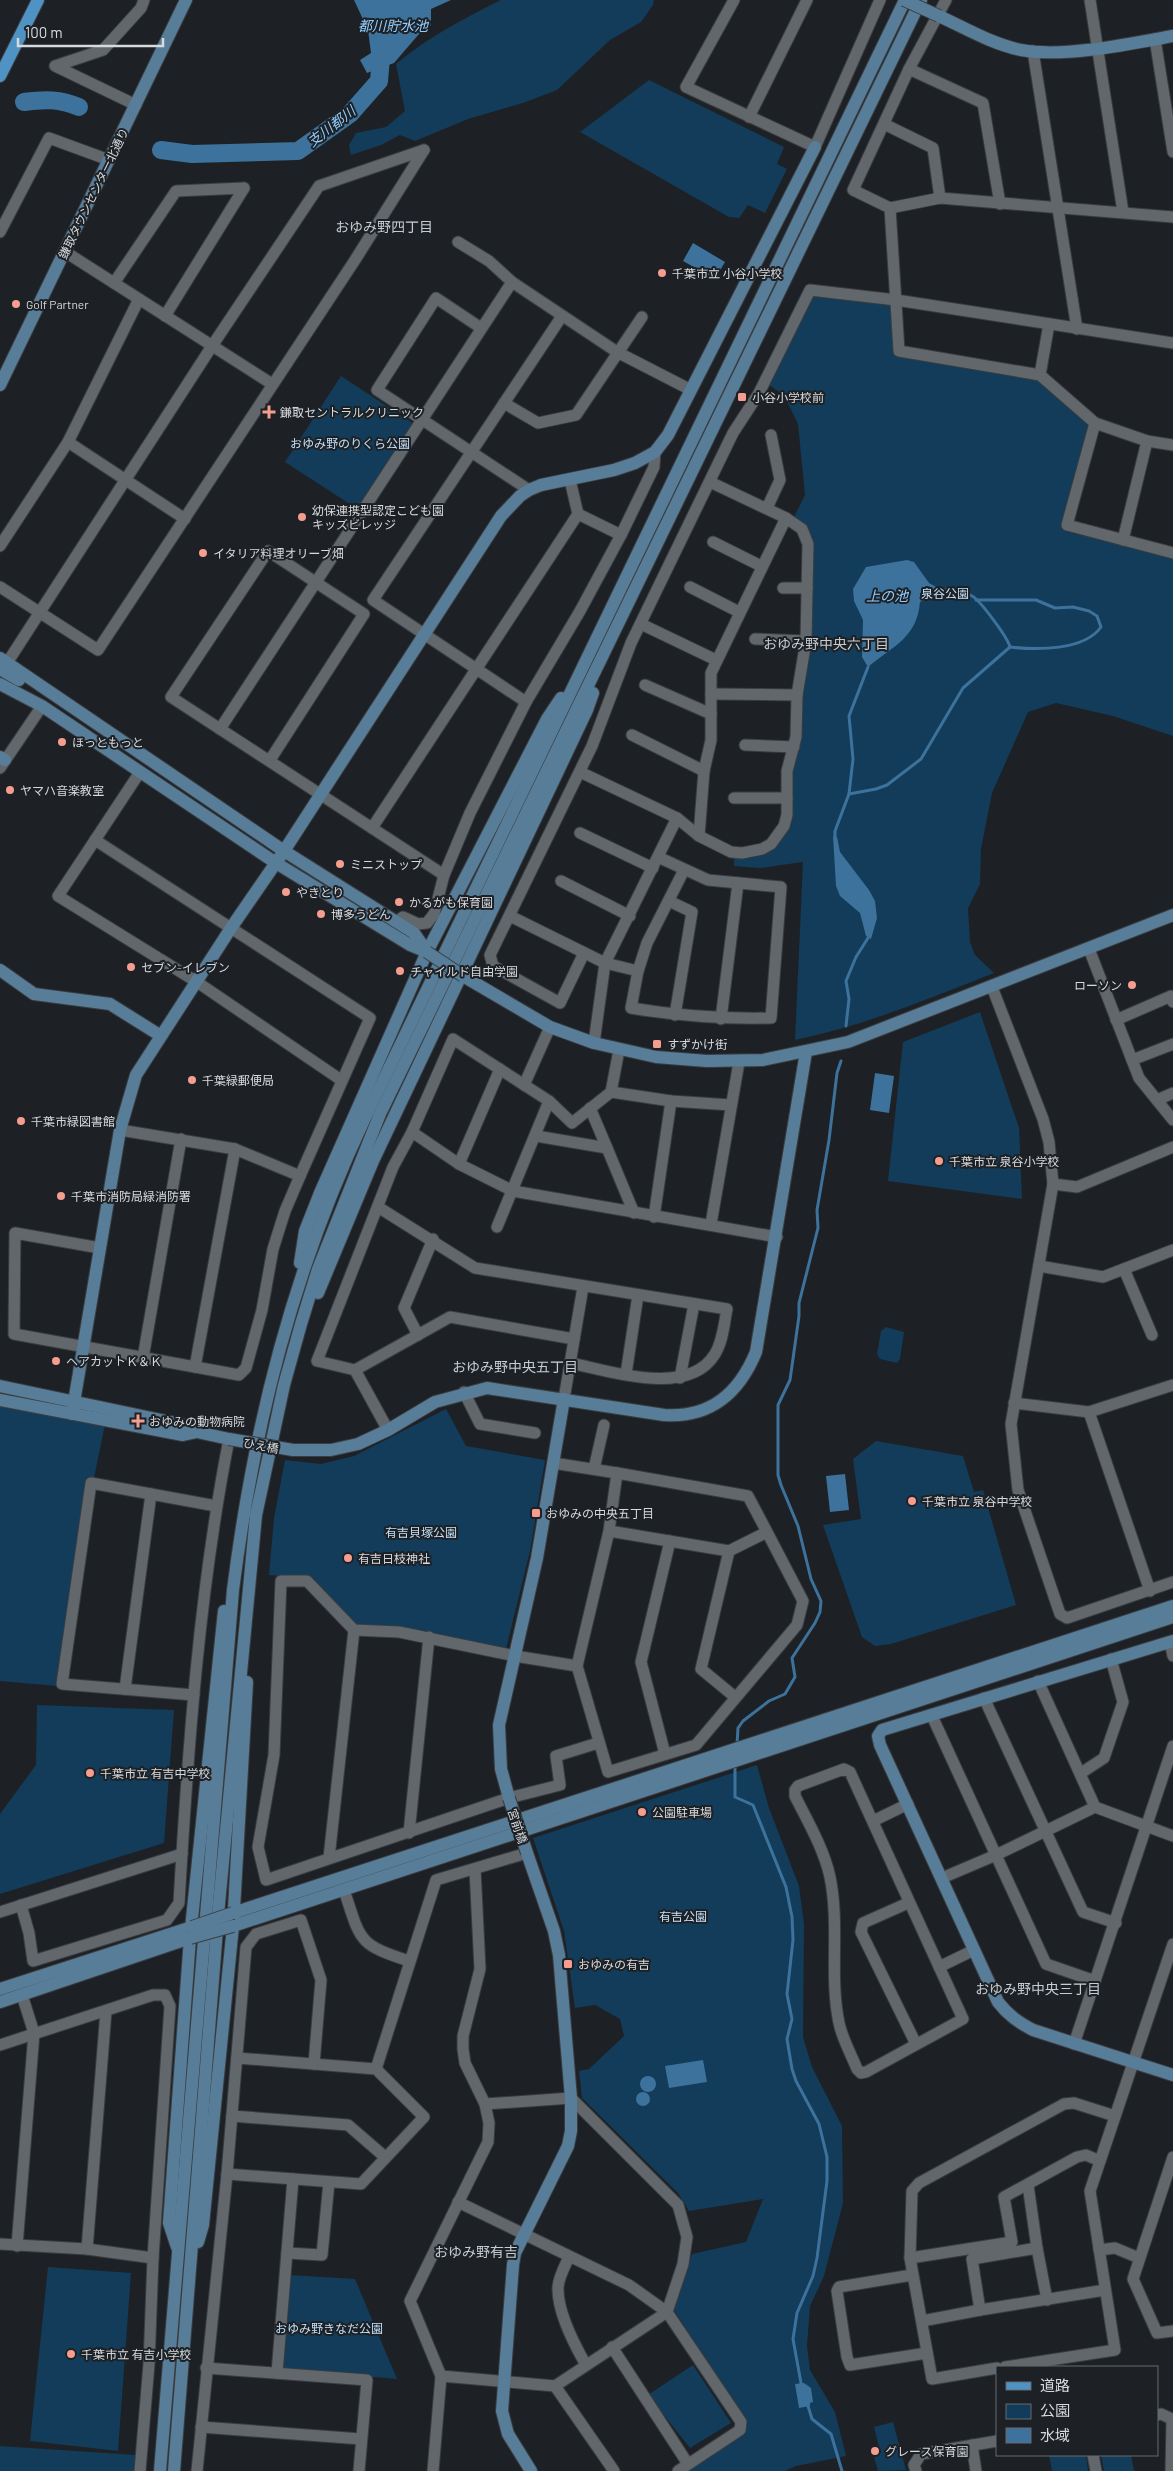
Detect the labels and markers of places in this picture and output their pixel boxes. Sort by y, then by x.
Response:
place label: 千葉市立 小谷小学校 [672,266,782,280]
marker: 千葉市立 小谷小学校 [656,267,668,279]
place label: Golf Partner [26,297,89,311]
marker: Golf Partner [10,298,22,310]
place label: 小谷小学校前 [752,390,824,404]
marker: 小谷小学校前 [736,391,748,403]
marker: 鎌取セントラルクリニック [262,405,276,419]
place label: 鎌取セントラルクリニック [280,405,424,419]
place label: 幼保連携型認定こども園 キッズビレッジ [312,503,444,531]
marker: 幼保連携型認定こども園 キッズビレッジ [296,511,308,523]
place label: イタリア料理オリーブ畑 [213,546,344,560]
marker: イタリア料理オリーブ畑 [197,547,209,559]
place label: ほっともっと [72,735,144,749]
marker: ほっともっと [56,736,68,748]
place label: ヤマハ音楽教室 [20,783,104,797]
marker: ヤマハ音楽教室 [4,784,16,796]
place label: ミニストップ [350,857,422,871]
marker: ミニストップ [334,858,346,870]
place label: やきとり [296,885,344,899]
marker: やきとり [280,886,292,898]
place label: かるがも保育園 [409,895,493,909]
marker: かるがも保育園 [393,896,405,908]
place label: 博多うどん [331,907,391,921]
marker: 博多うどん [315,908,327,920]
place label: セブン-イレブン [141,960,230,974]
marker: セブン-イレブン [125,961,137,973]
place label: チャイルド自由学園 [410,964,518,978]
marker: チャイルド自由学園 [394,965,406,977]
place label: ローソン [1074,978,1122,992]
marker: ローソン [1126,979,1138,991]
place label: すずかけ街 [667,1037,727,1051]
marker: すずかけ街 [651,1038,663,1050]
place label: 千葉緑郵便局 [202,1073,274,1087]
marker: 千葉緑郵便局 [186,1074,198,1086]
place label: 千葉市緑図書館 [31,1114,115,1128]
marker: 千葉市緑図書館 [15,1115,27,1127]
place label: 千葉市立 泉谷小学校 [949,1154,1059,1168]
marker: 千葉市立 泉谷小学校 [933,1155,945,1167]
place label: 千葉市消防局緑消防署 [71,1189,191,1203]
marker: 千葉市消防局緑消防署 [55,1190,67,1202]
place label: ヘアカットＫ＆Ｋ [66,1354,162,1368]
marker: ヘアカットＫ＆Ｋ [50,1355,62,1367]
marker: おゆみの動物病院 [131,1414,145,1428]
place label: おゆみの動物病院 [149,1414,245,1428]
place label: 千葉市立 泉谷中学校 [922,1494,1032,1508]
marker: 千葉市立 泉谷中学校 [906,1495,918,1507]
place label: おゆみの中央五丁目 [546,1506,654,1520]
marker: おゆみの中央五丁目 [530,1507,542,1519]
place label: 有吉日枝神社 [358,1551,430,1565]
marker: 有吉日枝神社 [342,1552,354,1564]
place label: 千葉市立 有吉中学校 [100,1766,210,1780]
marker: 千葉市立 有吉中学校 [84,1767,96,1779]
place label: 公園駐車場 [652,1805,712,1819]
marker: 公園駐車場 [636,1806,648,1818]
place label: おゆみの有吉 [578,1957,650,1971]
marker: おゆみの有吉 [562,1958,574,1970]
place label: 千葉市立 有吉小学校 [81,2347,191,2361]
marker: 千葉市立 有吉小学校 [65,2348,77,2360]
place label: グレース保育園 [885,2444,968,2458]
marker: グレース保育園 [869,2445,881,2457]

